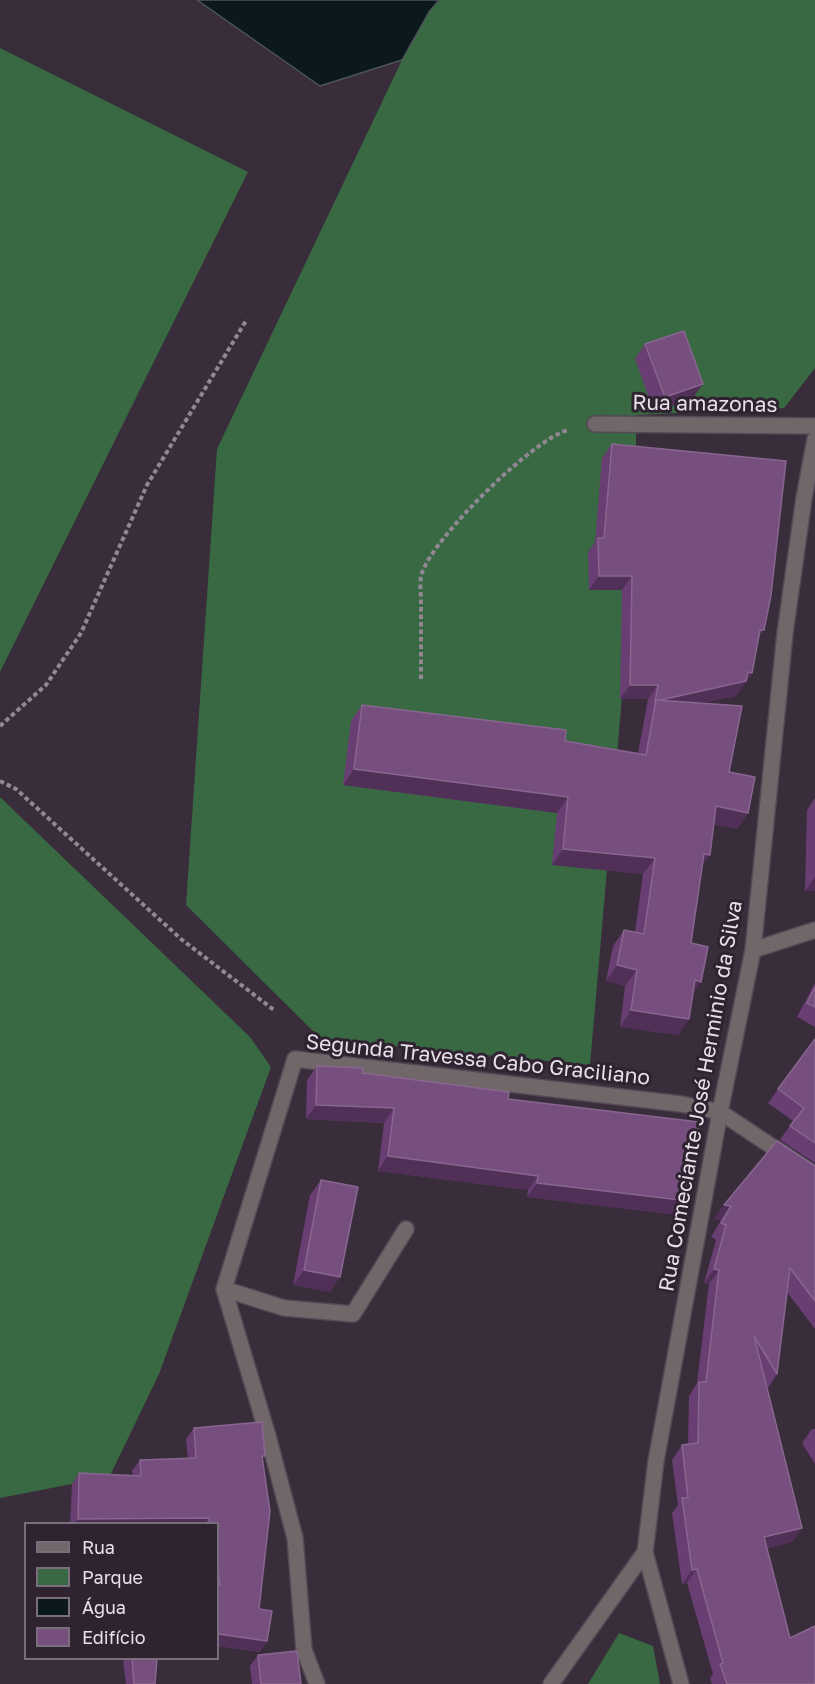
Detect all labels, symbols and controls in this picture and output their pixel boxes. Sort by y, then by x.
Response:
street label: Rua amazonas [632,390,778,418]
street label: Rua Comeciante José Herminio da Silva [654,898,748,1294]
street label: Segunda Travessa Cabo Graciliano [305,1029,651,1091]
legend [24,1522,219,1660]
text: Rua [82,1536,115,1558]
text: Parque [82,1566,143,1588]
text: Água [82,1596,126,1618]
text: Edifício [82,1626,146,1648]

